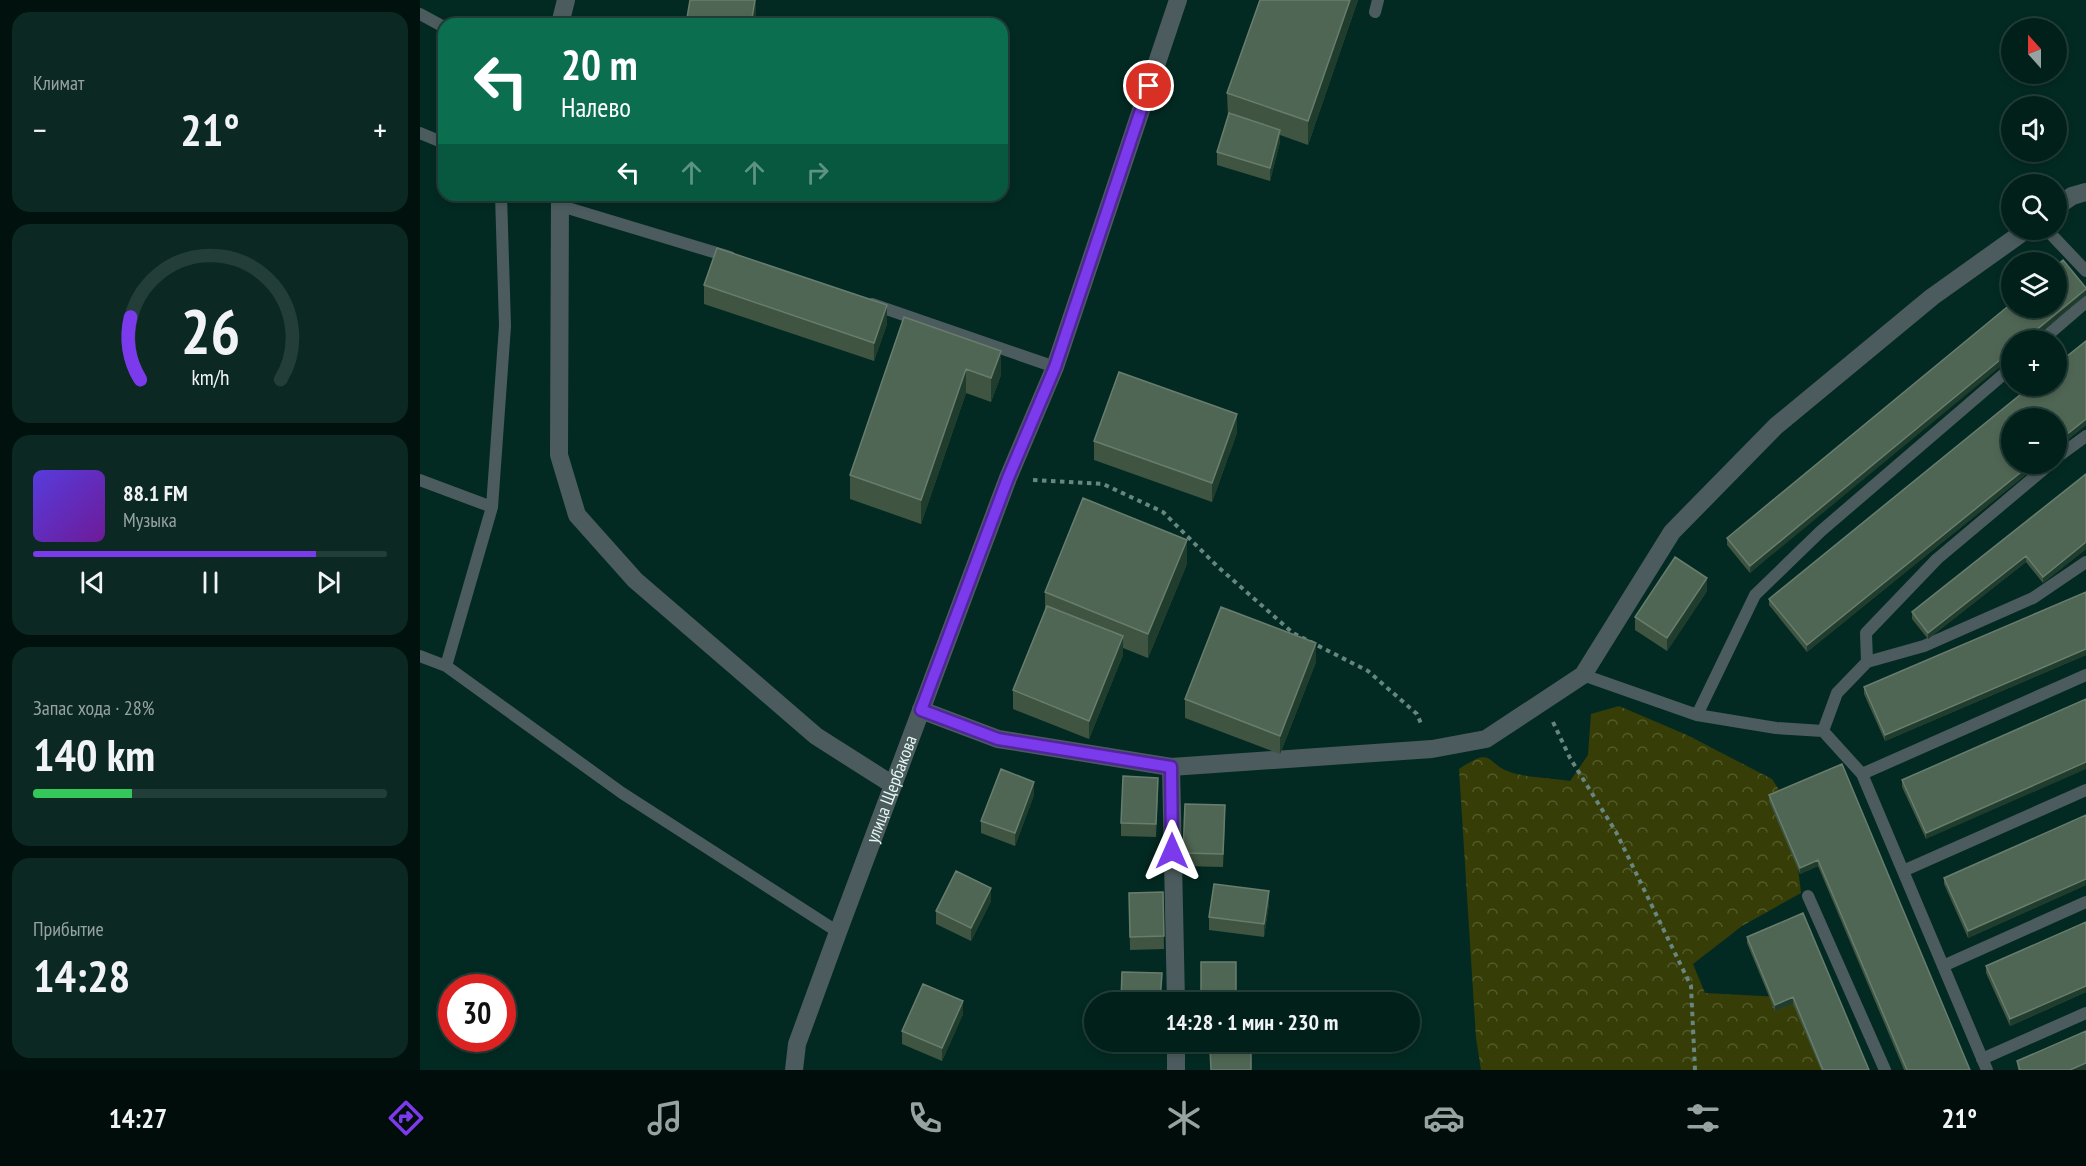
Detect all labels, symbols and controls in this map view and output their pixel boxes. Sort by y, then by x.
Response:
north arrow [2001,18,2067,84]
map controls [2001,18,2067,474]
text: 20 m [561,37,638,92]
icon: left [462,42,540,120]
pin [1123,60,1174,111]
icon: arrive [1132,69,1165,102]
text: Климат [33,70,84,96]
text: Налево [561,90,631,124]
button: sound [2001,96,2067,162]
text: 21° [180,100,240,158]
text: − [33,108,47,151]
text: + [373,108,387,151]
icon: left [612,156,645,189]
icon: ahead [675,156,708,189]
icon: ahead [738,156,771,189]
icon: right [801,156,834,189]
button: search [2001,174,2067,240]
button: layers [2001,252,2067,318]
text: 26 [180,291,240,372]
button: + [2001,330,2067,396]
text: km/h [191,364,229,392]
button: − [2001,408,2067,474]
text: 88.1 FM [123,479,188,507]
text: Музыка [123,507,177,533]
icon: previous [76,566,109,599]
icon: pause [194,566,227,599]
icon: next [312,566,345,599]
text: Запас хода · 28% [33,695,154,721]
text: 140 km [33,725,155,783]
street label: улица Щербакова [860,732,922,846]
position arrow [1140,819,1204,883]
text: Прибытие [33,916,104,942]
text: 14:28 [33,946,130,1004]
speed limit sign: 30 [438,974,516,1052]
text: 14:28 · 1 мин · 230 m [1166,1008,1338,1036]
icon: directions [385,1097,427,1139]
icon: music [644,1097,686,1139]
icon: phone [904,1097,946,1139]
icon: climate [1163,1097,1205,1139]
icon: car [1423,1097,1465,1139]
icon: filters [1682,1097,1724,1139]
text: 14:27 [109,1101,167,1135]
text: 21° [1942,1101,1977,1135]

